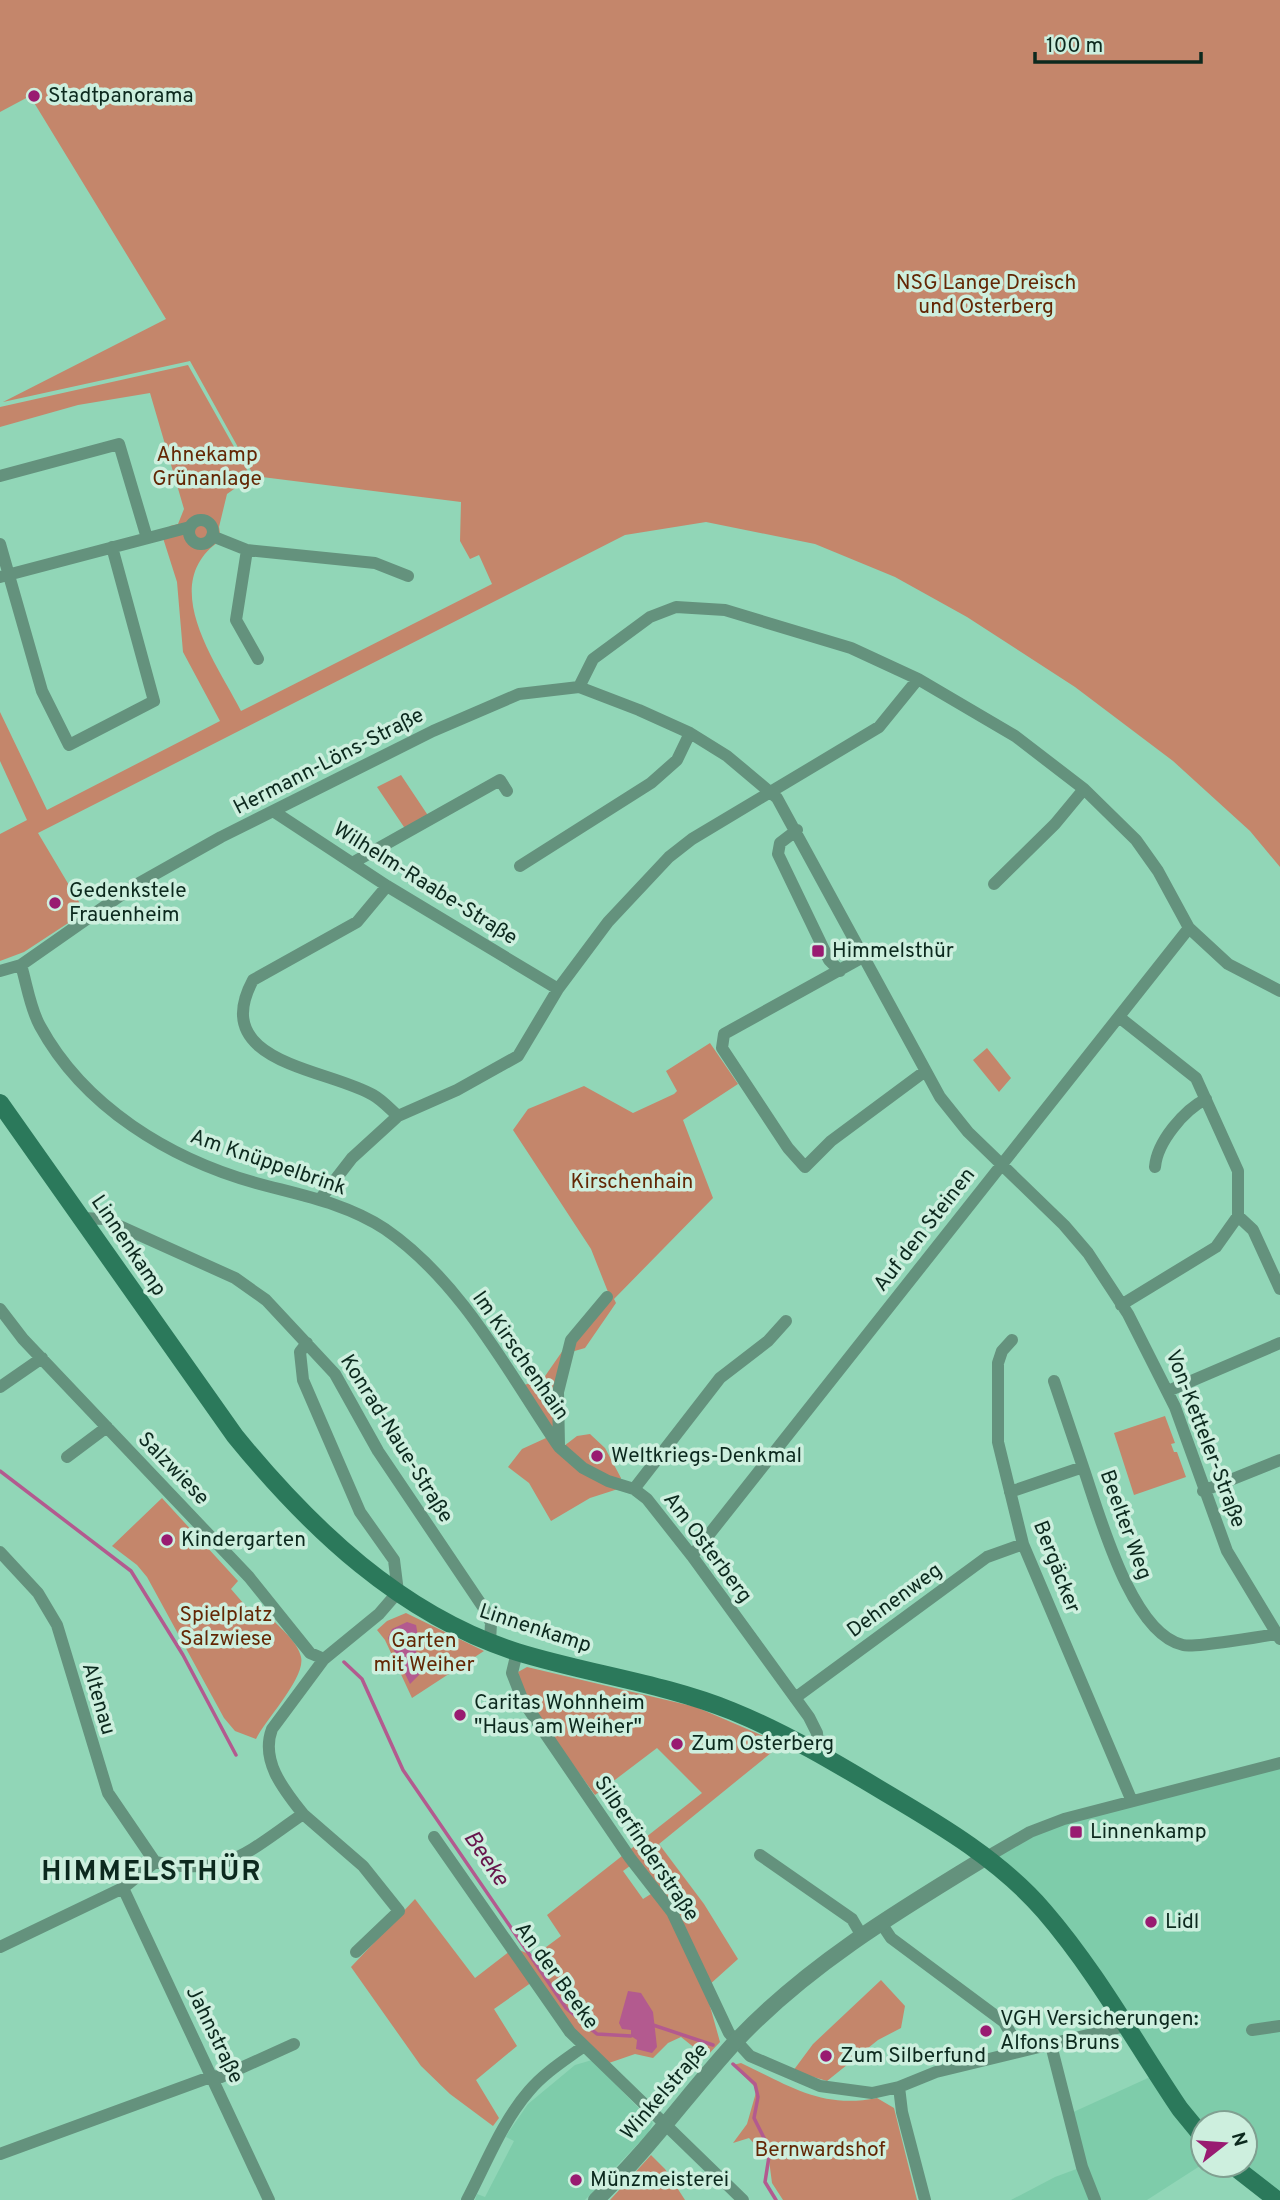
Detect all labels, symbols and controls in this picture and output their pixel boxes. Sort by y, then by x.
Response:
scale bar [1035,21,1201,65]
text: 100 m [1046,33,1103,60]
place label: Stadtpanorama [48,83,194,110]
marker: Stadtpanorama [26,88,42,104]
park label: NSG Lange Dreisch und Osterberg [896,270,1076,321]
park label: Ahnekamp Grünanlage [152,442,262,493]
street label: Hermann-Löns-Straße [229,702,429,822]
street label: Wilhelm-Raabe-Straße [328,816,522,952]
place label: Gedenkstele Frauenheim [69,878,186,929]
marker: Gedenkstele Frauenheim [47,895,63,911]
place label: Himmelsthür [832,938,954,965]
marker: Himmelsthür [810,943,826,959]
street label: Am Knüppelbrink [186,1124,350,1202]
street label: Auf den Steinen [868,1163,982,1297]
park label: Kirschenhain [571,1169,693,1196]
street label: Linnenkamp [84,1190,172,1302]
street label: Im Kirschenhain [465,1286,575,1426]
street label: Von-Ketteler-Straße [1159,1346,1251,1532]
street label: Konrad-Naue-Straße [333,1350,459,1528]
street label: Salzwiese [131,1427,215,1511]
place label: Weltkriegs-Denkmal [611,1443,802,1470]
marker: Weltkriegs-Denkmal [589,1448,605,1464]
street label: Beelter Weg [1093,1466,1157,1584]
street label: Am Osterberg [657,1487,757,1609]
street label: Bergäcker [1026,1517,1086,1617]
place label: Kindergarten [181,1527,306,1554]
marker: Kindergarten [159,1532,175,1548]
street label: Dehnenweg [842,1557,948,1645]
street label: Linnenkamp [475,1598,595,1660]
park label: Spielplatz Salzwiese [179,1602,273,1653]
park label: Garten mit Weiher [373,1628,475,1679]
street label: Altenau [75,1660,121,1738]
place label: Caritas Wohnheim "Haus am Weiher" [474,1690,645,1741]
marker: Caritas Wohnheim "Haus am Weiher" [452,1707,468,1723]
place label: Zum Osterberg [691,1731,834,1758]
marker: Zum Osterberg [669,1736,685,1752]
street label: Silberfinderstraße [587,1771,705,1927]
place label: Linnenkamp [1090,1819,1207,1846]
marker: Linnenkamp [1068,1824,1084,1840]
water label: Beeke [456,1826,515,1893]
district label: HIMMELSTHÜR [41,1853,263,1891]
place label: Lidl [1165,1909,1199,1936]
marker: Lidl [1143,1914,1159,1930]
street label: An der Beeke [508,1917,604,2035]
street label: Jahnstraße [179,1982,249,2088]
place label: VGH Versicherungen: Alfons Bruns [1000,2006,1199,2057]
marker: VGH Versicherungen: Alfons Bruns [978,2023,994,2039]
street label: Winkelstraße [615,2038,715,2146]
place label: Zum Silberfund [840,2043,986,2070]
marker: Zum Silberfund [818,2048,834,2064]
north arrow [1189,2109,1259,2179]
text: N [1225,2130,1252,2150]
park label: Bernwardshof [754,2137,886,2164]
place label: Münzmeisterei [590,2167,729,2194]
marker: Münzmeisterei [568,2172,584,2188]

